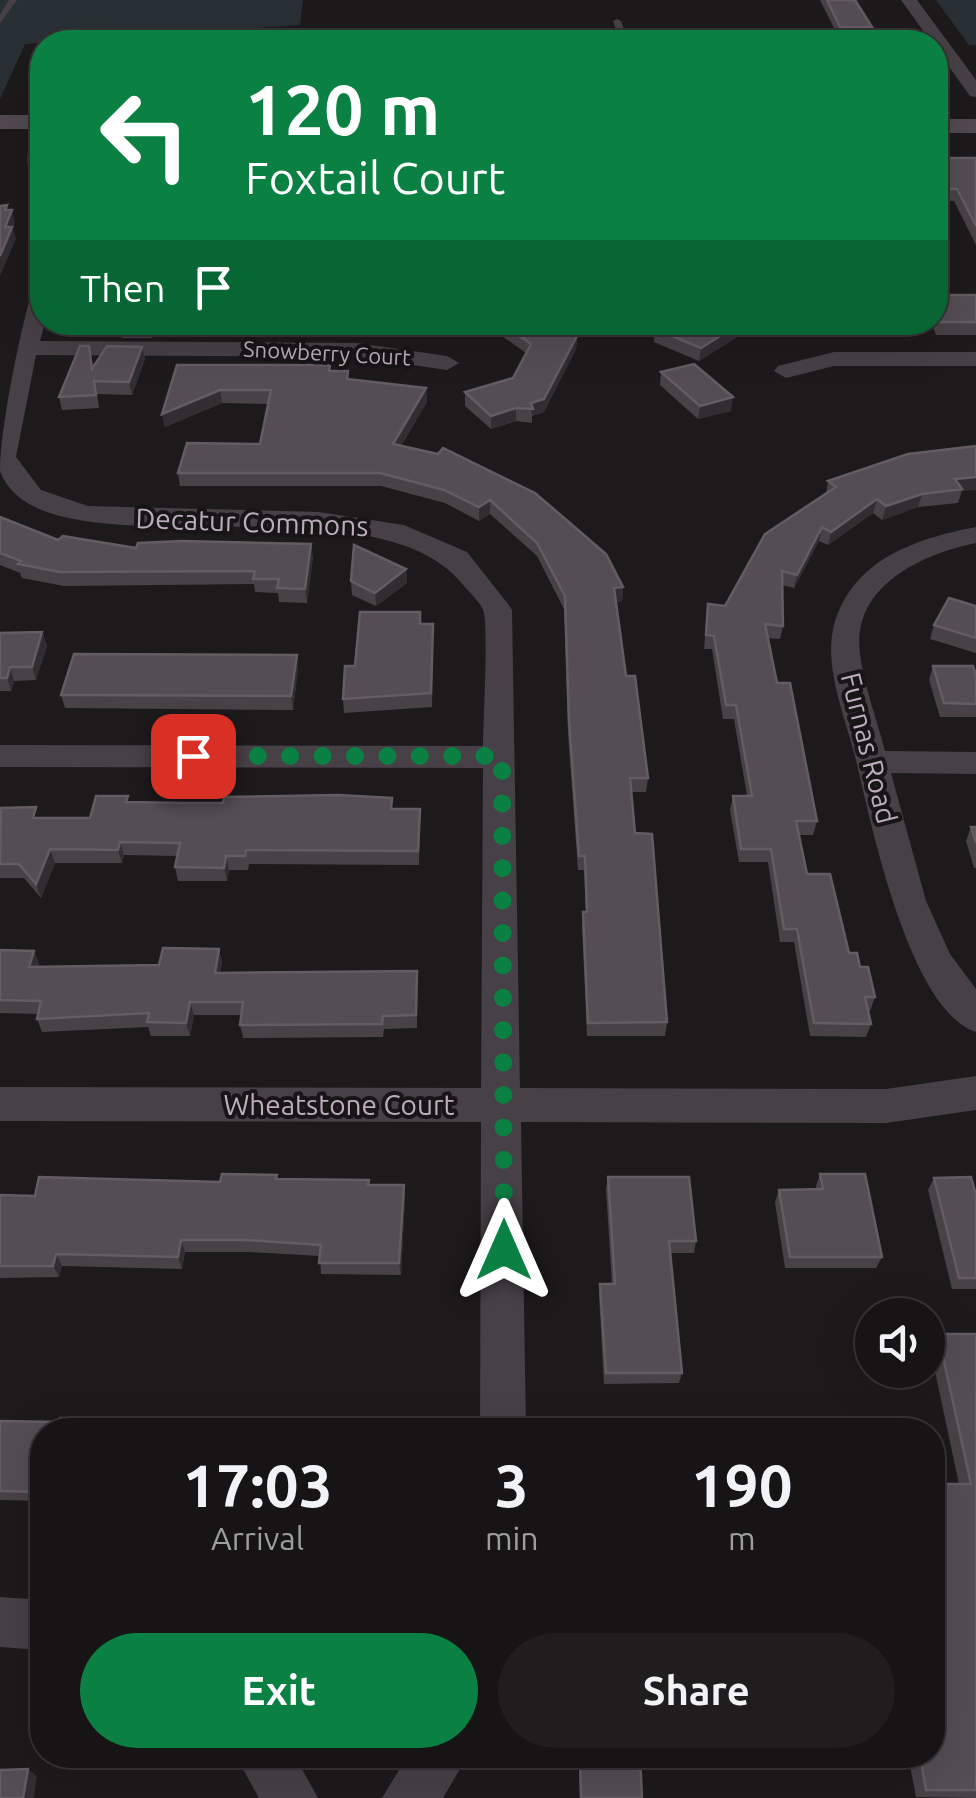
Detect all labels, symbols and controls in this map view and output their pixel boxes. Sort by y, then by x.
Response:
icon: left [80,70,210,200]
text: 120 m [245,70,440,148]
text: Foxtail Court [245,152,505,203]
icon: arrive [186,260,241,315]
text: Then [80,267,166,309]
street label: Snowberry Court [243,336,412,369]
street label: Decatur Commons [135,502,369,541]
street label: Furnas Road [836,669,903,827]
pin [151,714,236,799]
icon: arrive [166,729,221,784]
street label: Wheatstone Court [223,1089,455,1120]
position arrow [452,1198,556,1302]
map controls [855,1298,945,1388]
button: sound [855,1298,945,1388]
text: 17:03 [182,1451,333,1518]
text: 3 [495,1451,529,1518]
text: 190 [691,1451,793,1518]
text: Arrival [211,1520,304,1556]
text: min [485,1520,539,1556]
text: m [728,1520,756,1556]
button: Exit [80,1633,478,1748]
button: Share [498,1633,895,1748]

